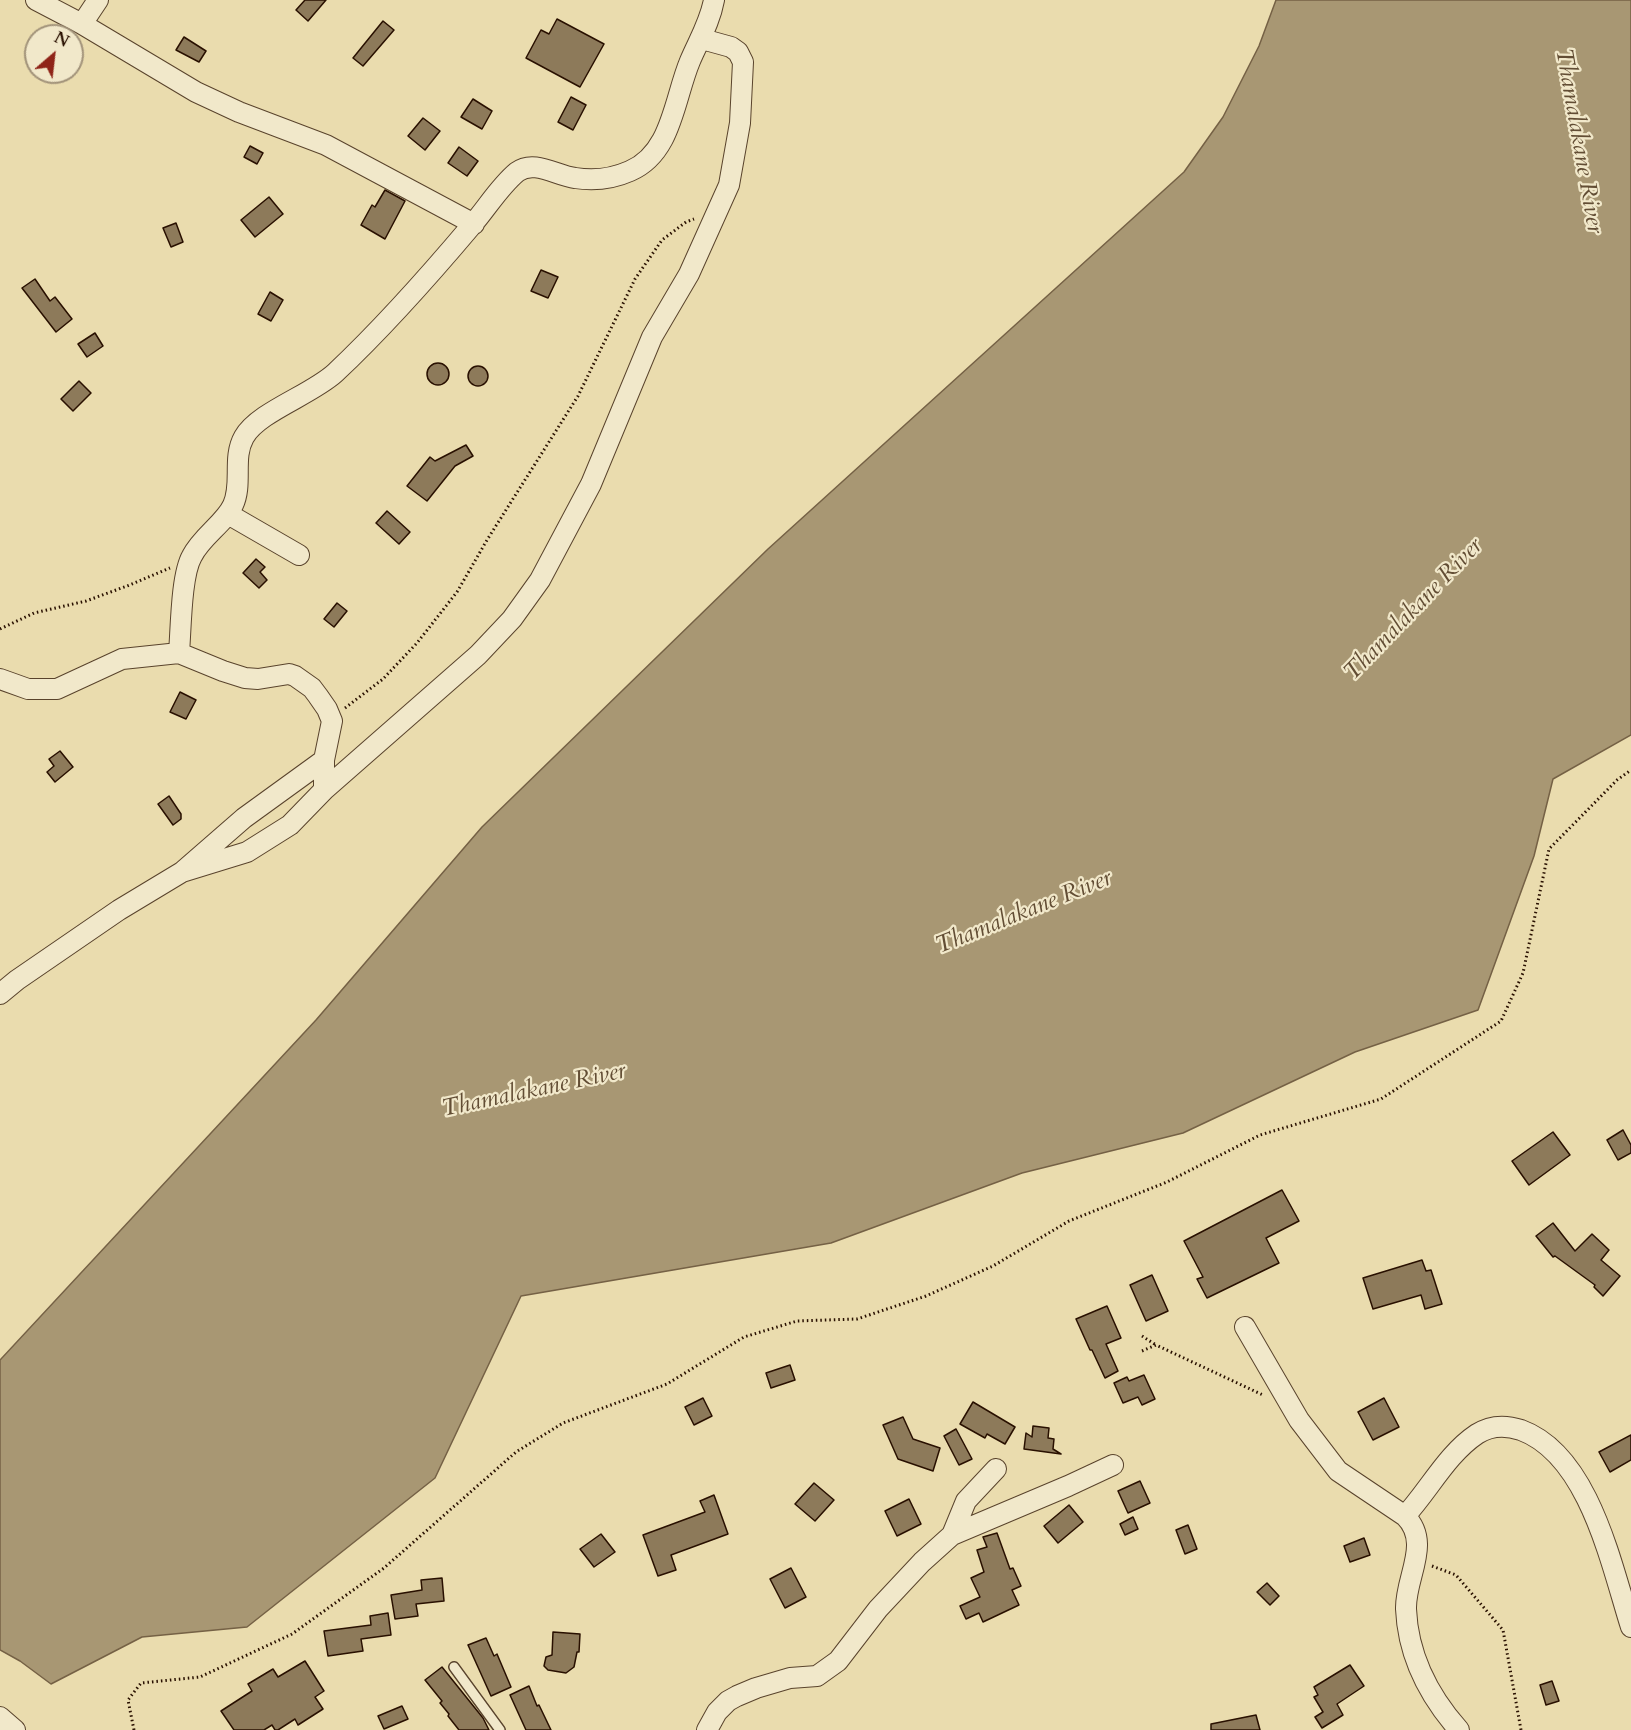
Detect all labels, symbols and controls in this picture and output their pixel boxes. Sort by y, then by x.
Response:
north arrow [24,24,84,84]
text: N [50,27,73,53]
water label: Thamalakane River [1548,46,1608,236]
water label: Thamalakane River [1339,533,1489,687]
water label: Thamalakane River [932,865,1116,961]
water label: Thamalakane River [439,1057,629,1125]

